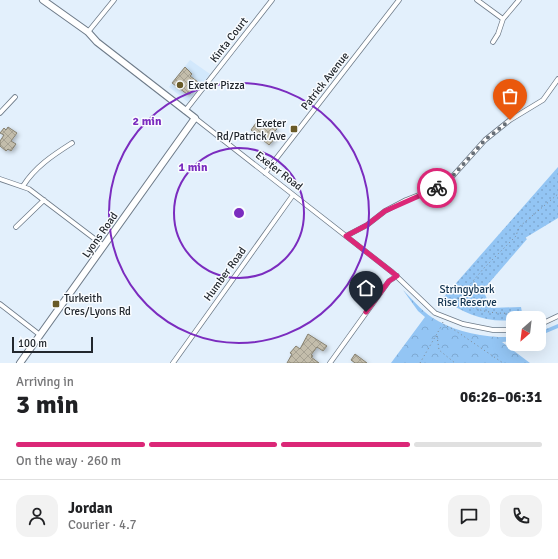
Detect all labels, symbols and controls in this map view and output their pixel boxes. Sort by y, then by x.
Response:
street label: Kinta Court [207,15,251,65]
street label: Patrick Avenue [298,49,352,113]
place label: Exeter Pizza [188,79,245,92]
pin [493,79,527,120]
marker: Exeter Pizza [175,80,185,90]
icon: bag [499,85,521,107]
text: 2 min [133,114,162,129]
place label: Exeter Rd/Patrick Ave [217,117,286,143]
marker: Exeter Rd/Patrick Ave [289,124,299,134]
street label: Exeter Road [253,149,305,193]
text: 1 min [179,160,208,175]
courier [417,168,457,208]
icon: bike [426,177,448,199]
centre of rings [232,206,246,220]
street label: Lyons Road [80,210,121,260]
street label: Humber Road [201,244,249,304]
pin [349,271,383,312]
icon: home [355,277,377,299]
park label: Stringybark Rise Reserve [437,283,497,309]
place label: Turkeith Cres/Lyons Rd [64,292,131,318]
marker: Turkeith Cres/Lyons Rd [51,299,61,309]
north arrow [506,311,546,351]
map controls [506,311,546,351]
scale bar [12,335,93,354]
text: 100 m [18,337,47,350]
text: Arriving in [16,374,74,390]
text: 06:26–06:31 [460,388,542,406]
text: 3 min [16,389,79,421]
text: On the way · 260 m [16,453,121,469]
button: person [16,495,58,537]
button: chat [448,495,490,537]
button: phone [500,495,542,537]
text: Jordan [68,499,113,517]
text: Courier · 4.7 [68,517,137,533]

